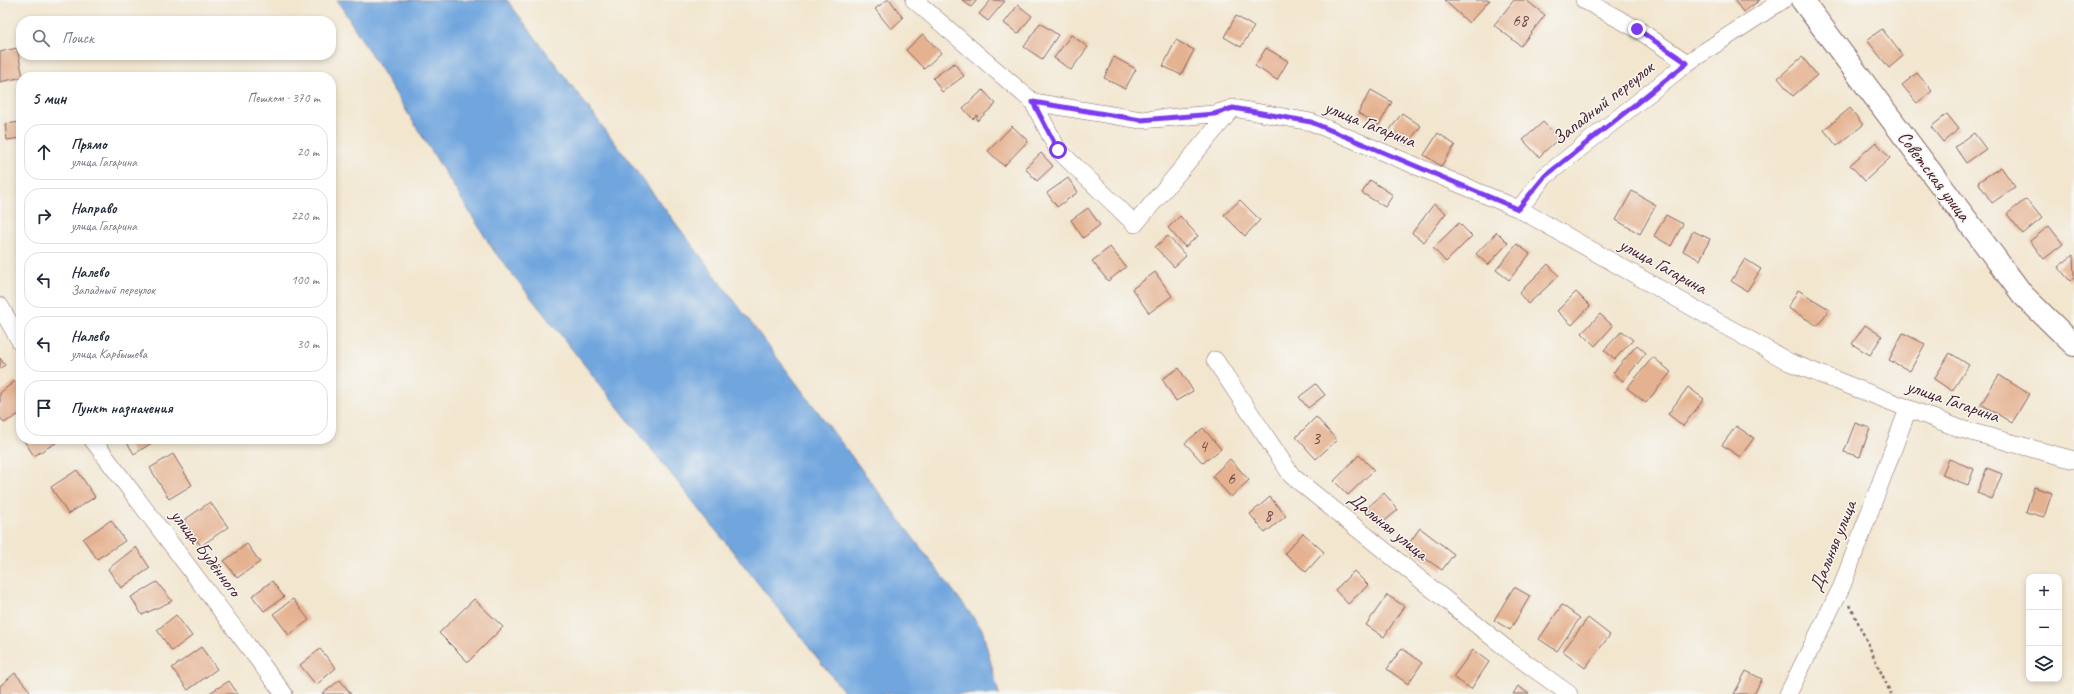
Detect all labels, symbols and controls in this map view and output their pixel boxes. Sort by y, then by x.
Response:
house number: 68 [1512,10,1530,31]
search box [16,16,336,60]
route end [1628,20,1646,38]
icon: search [30,27,52,49]
text: Поиск [62,29,94,48]
street label: Западный переулок [1547,55,1660,150]
text: 5 мин [32,88,66,109]
text: Пешком · 370 m [247,90,320,106]
street label: улица Гагарина [1320,94,1421,154]
street label: Советская улица [1892,126,1977,227]
text: Прямо [71,135,107,154]
icon: ahead [33,141,55,163]
route start [1049,141,1067,159]
text: 20 m [297,144,319,160]
text: улица Гагарина [71,154,137,170]
text: Направо [71,199,117,218]
icon: right [33,205,55,227]
text: 220 m [291,208,319,224]
text: улица Гагарина [71,218,137,234]
street label: улица Гагарина [1614,232,1712,301]
text: Налево [71,263,109,282]
icon: left [33,269,55,291]
text: 100 m [291,272,319,288]
text: Западный переулок [71,282,155,298]
text: Налево [71,327,109,346]
icon: left [33,333,55,355]
text: 30 m [297,336,319,352]
text: улица Карбышева [71,346,147,362]
street label: улица Гагарина [1903,374,2004,429]
icon: arrive [33,397,55,419]
text: Пункт назначения [71,399,173,418]
house number: 3 [1312,428,1321,449]
house number: 4 [1199,436,1209,457]
house number: 6 [1227,468,1236,489]
street label: Дальняя улица [1343,487,1435,567]
street label: Дальняя улица [1804,495,1863,595]
street label: улица Будённого [165,504,248,603]
house number: 8 [1264,505,1274,526]
map controls [2026,574,2062,682]
button: + [2026,574,2062,610]
button: − [2026,610,2062,646]
button: layers [2026,646,2062,682]

